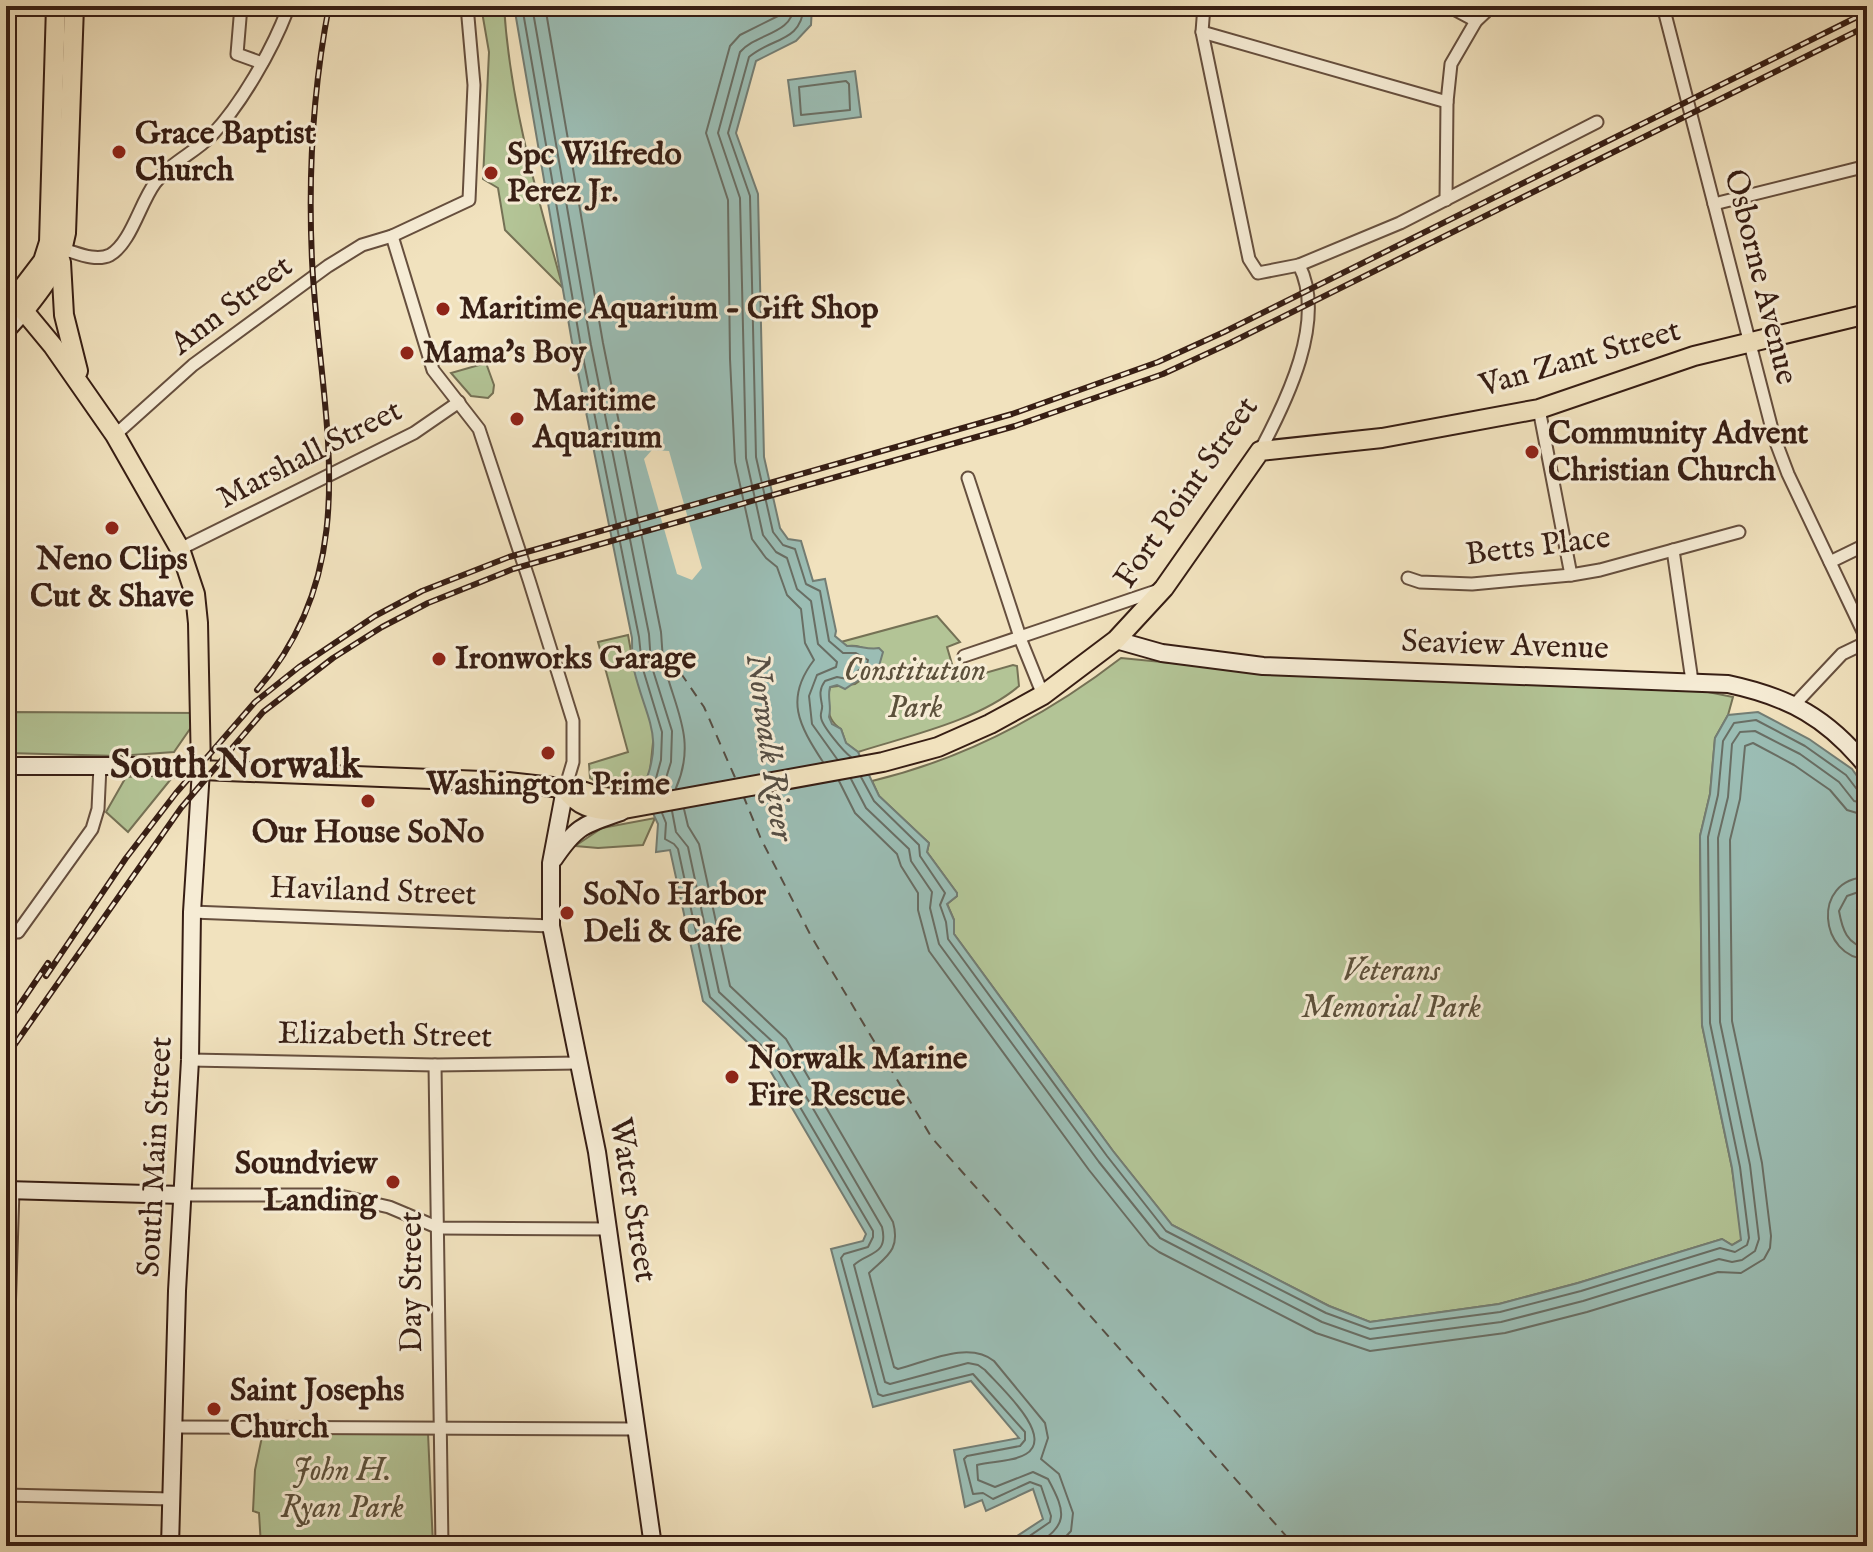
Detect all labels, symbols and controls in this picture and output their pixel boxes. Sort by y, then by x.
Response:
place label: Grace Baptist Church [135,114,316,192]
place label: Spc Wilfredo Perez Jr. [507,135,682,213]
marker: Grace Baptist Church [110,143,128,161]
marker: Spc Wilfredo Perez Jr. [482,164,500,182]
street label: Osborne Avenue [1713,165,1807,389]
street label: Ann Street [162,247,301,366]
place label: Maritime Aquarium - Gift Shop [459,289,879,330]
marker: Maritime Aquarium - Gift Shop [434,300,452,318]
street label: Van Zant Street [1474,311,1685,408]
place label: Mama's Boy [423,333,587,374]
marker: Mama's Boy [398,344,416,362]
place label: Maritime Aquarium [531,381,663,459]
street label: Fort Point Street [1106,389,1268,597]
street label: Marshall Street [211,391,409,519]
marker: Maritime Aquarium [508,410,526,428]
place label: Community Advent Christian Church [1548,414,1808,492]
marker: Community Advent Christian Church [1523,443,1541,461]
street label: Betts Place [1463,518,1613,576]
marker: Neno Clips Cut & Shave [103,519,121,537]
place label: Neno Clips Cut & Shave [30,540,194,618]
street label: Seaview Avenue [1401,622,1609,670]
place label: Ironworks Garage [455,639,696,680]
marker: Ironworks Garage [430,650,448,668]
water label: Norwalk River [735,650,804,845]
park label: Constitution Park [844,651,986,729]
district label: South Norwalk [110,741,364,792]
marker: Washington Prime [539,744,557,762]
place label: Washington Prime [425,765,670,806]
marker: Our House SoNo [359,792,377,810]
place label: Our House SoNo [252,813,484,854]
street label: Haviland Street [269,868,477,916]
place label: SoNo Harbor Deli & Cafe [583,875,766,953]
marker: SoNo Harbor Deli & Cafe [558,904,576,922]
park label: Veterans Memorial Park [1301,951,1481,1029]
street label: Elizabeth Street [277,1014,493,1058]
street label: South Main Street [129,1036,183,1278]
place label: Norwalk Marine Fire Rescue [747,1039,968,1117]
marker: Norwalk Marine Fire Rescue [723,1068,741,1086]
street label: Water Street [599,1115,665,1285]
place label: Soundview Landing [235,1144,379,1222]
marker: Soundview Landing [384,1173,402,1191]
street label: Day Street [392,1211,433,1353]
place label: Saint Josephs Church [230,1371,405,1449]
marker: Saint Josephs Church [205,1400,223,1418]
park label: John H. Ryan Park [280,1451,404,1529]

